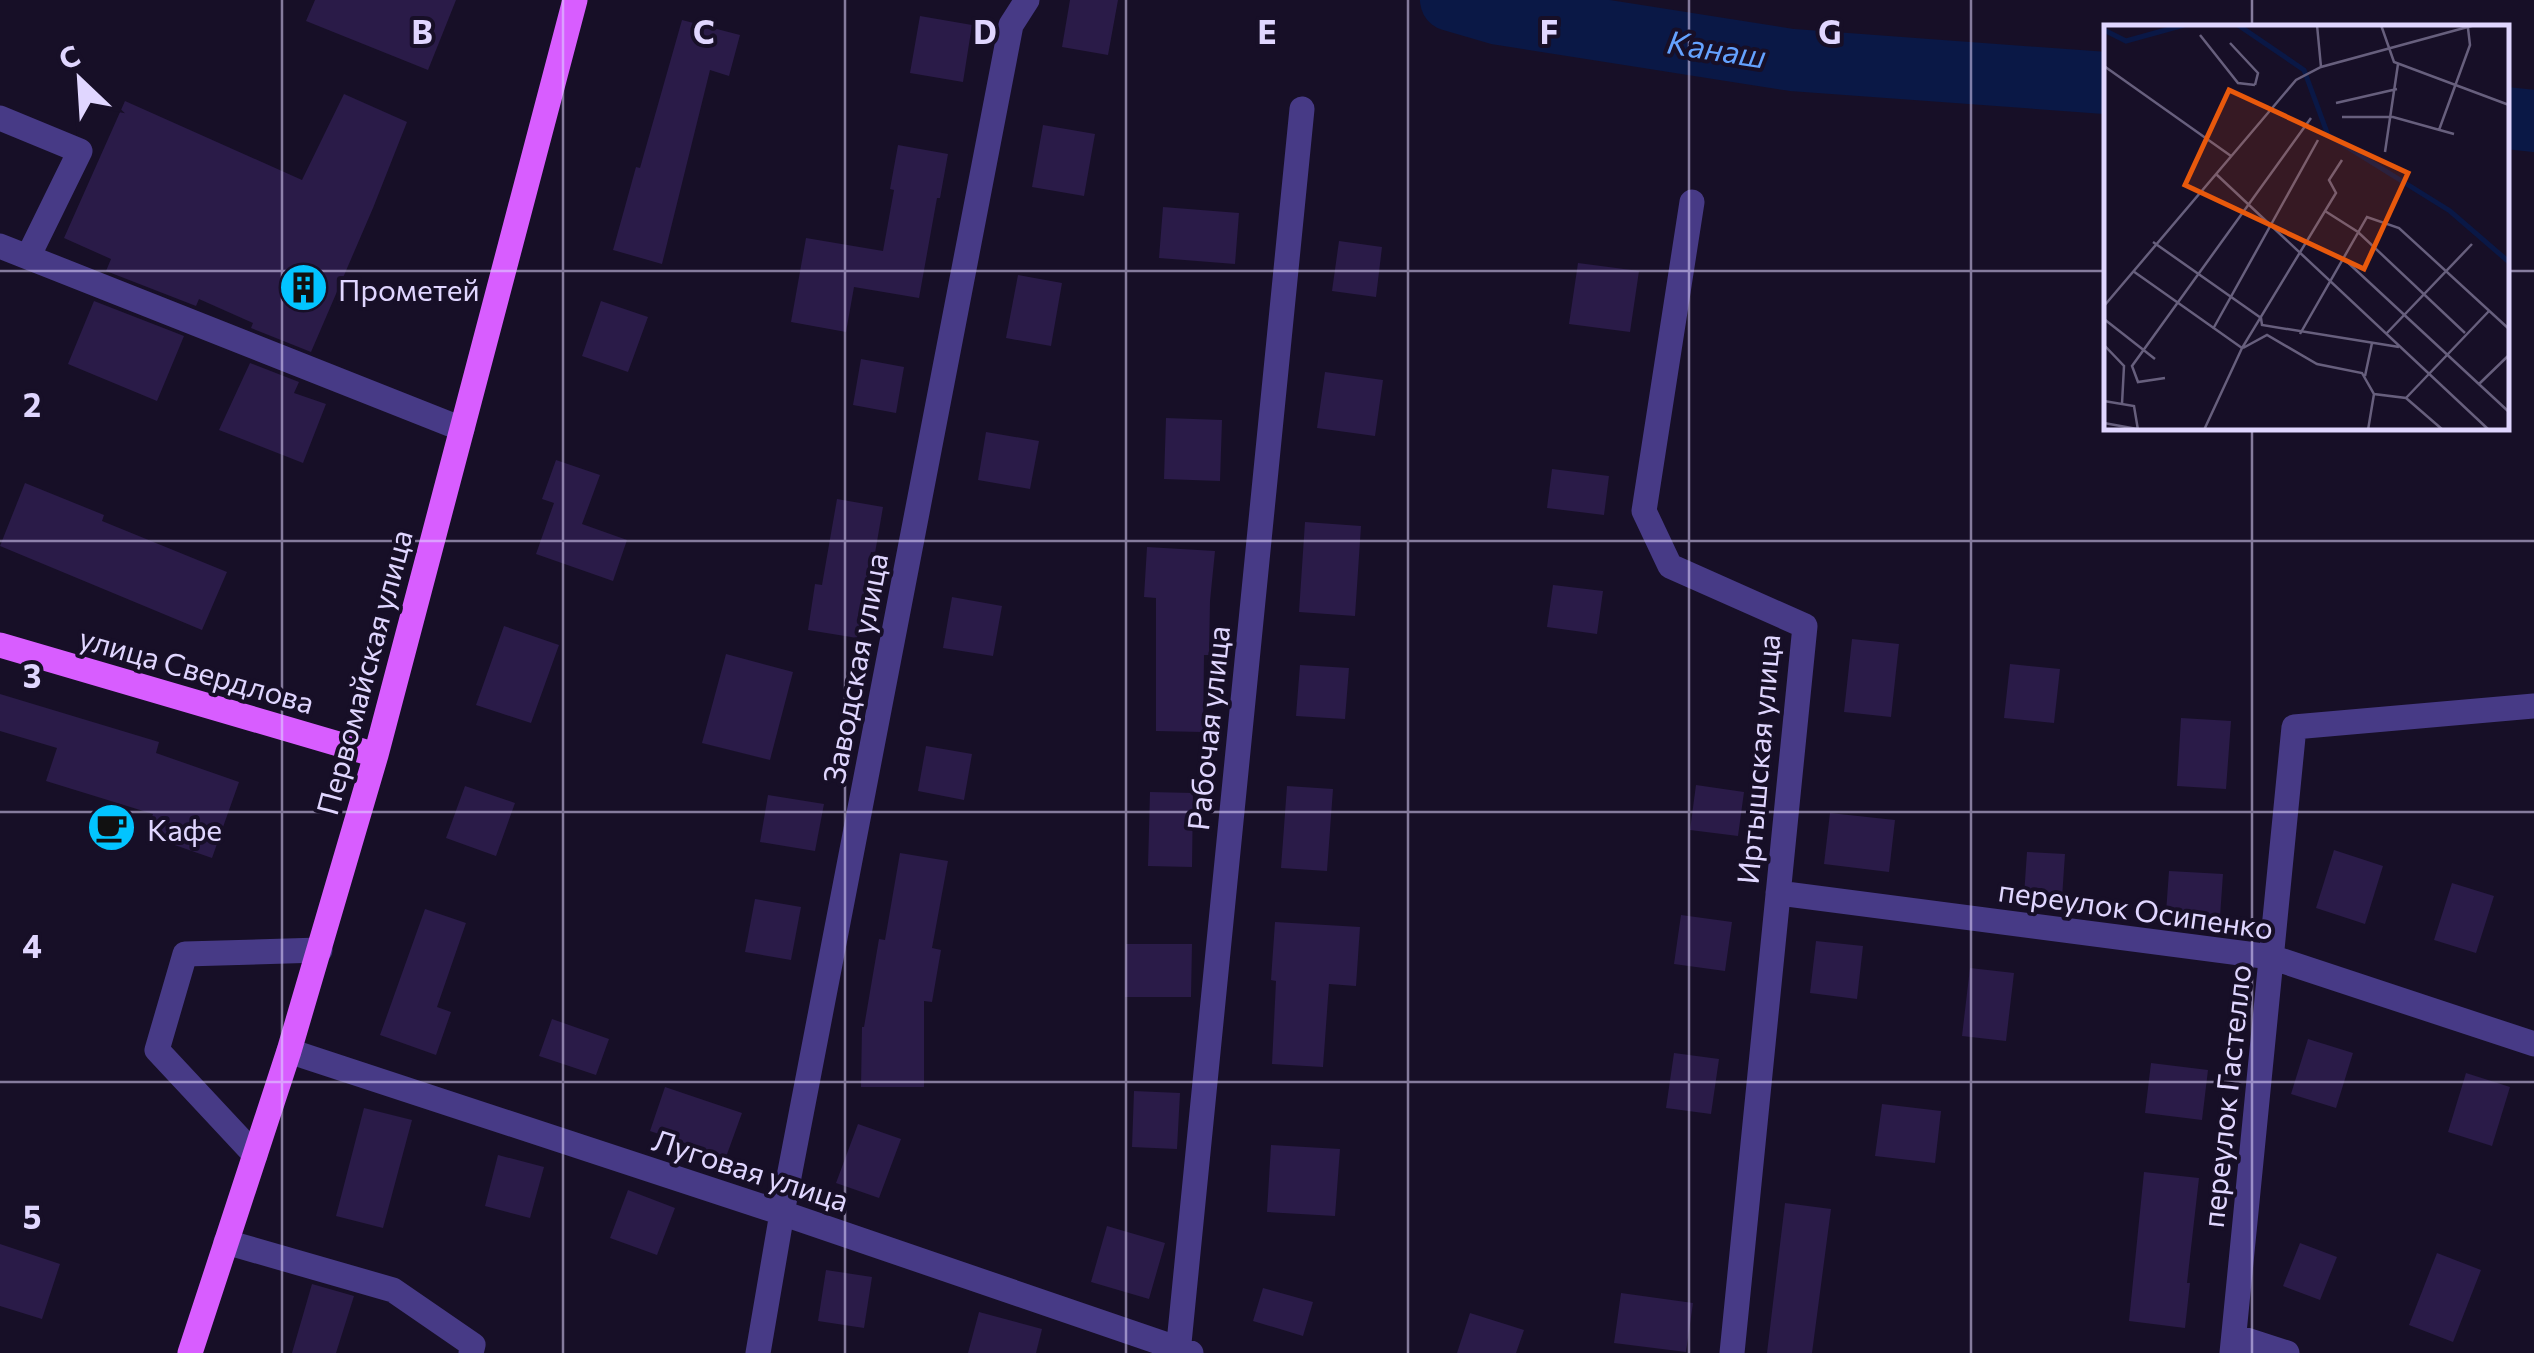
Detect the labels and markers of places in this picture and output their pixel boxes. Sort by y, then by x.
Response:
building icon: Прометей [277,262,329,314]
place label: Прометей [338,270,480,307]
cafe icon: Кафе [86,802,138,854]
place label: Кафе [147,810,222,847]

